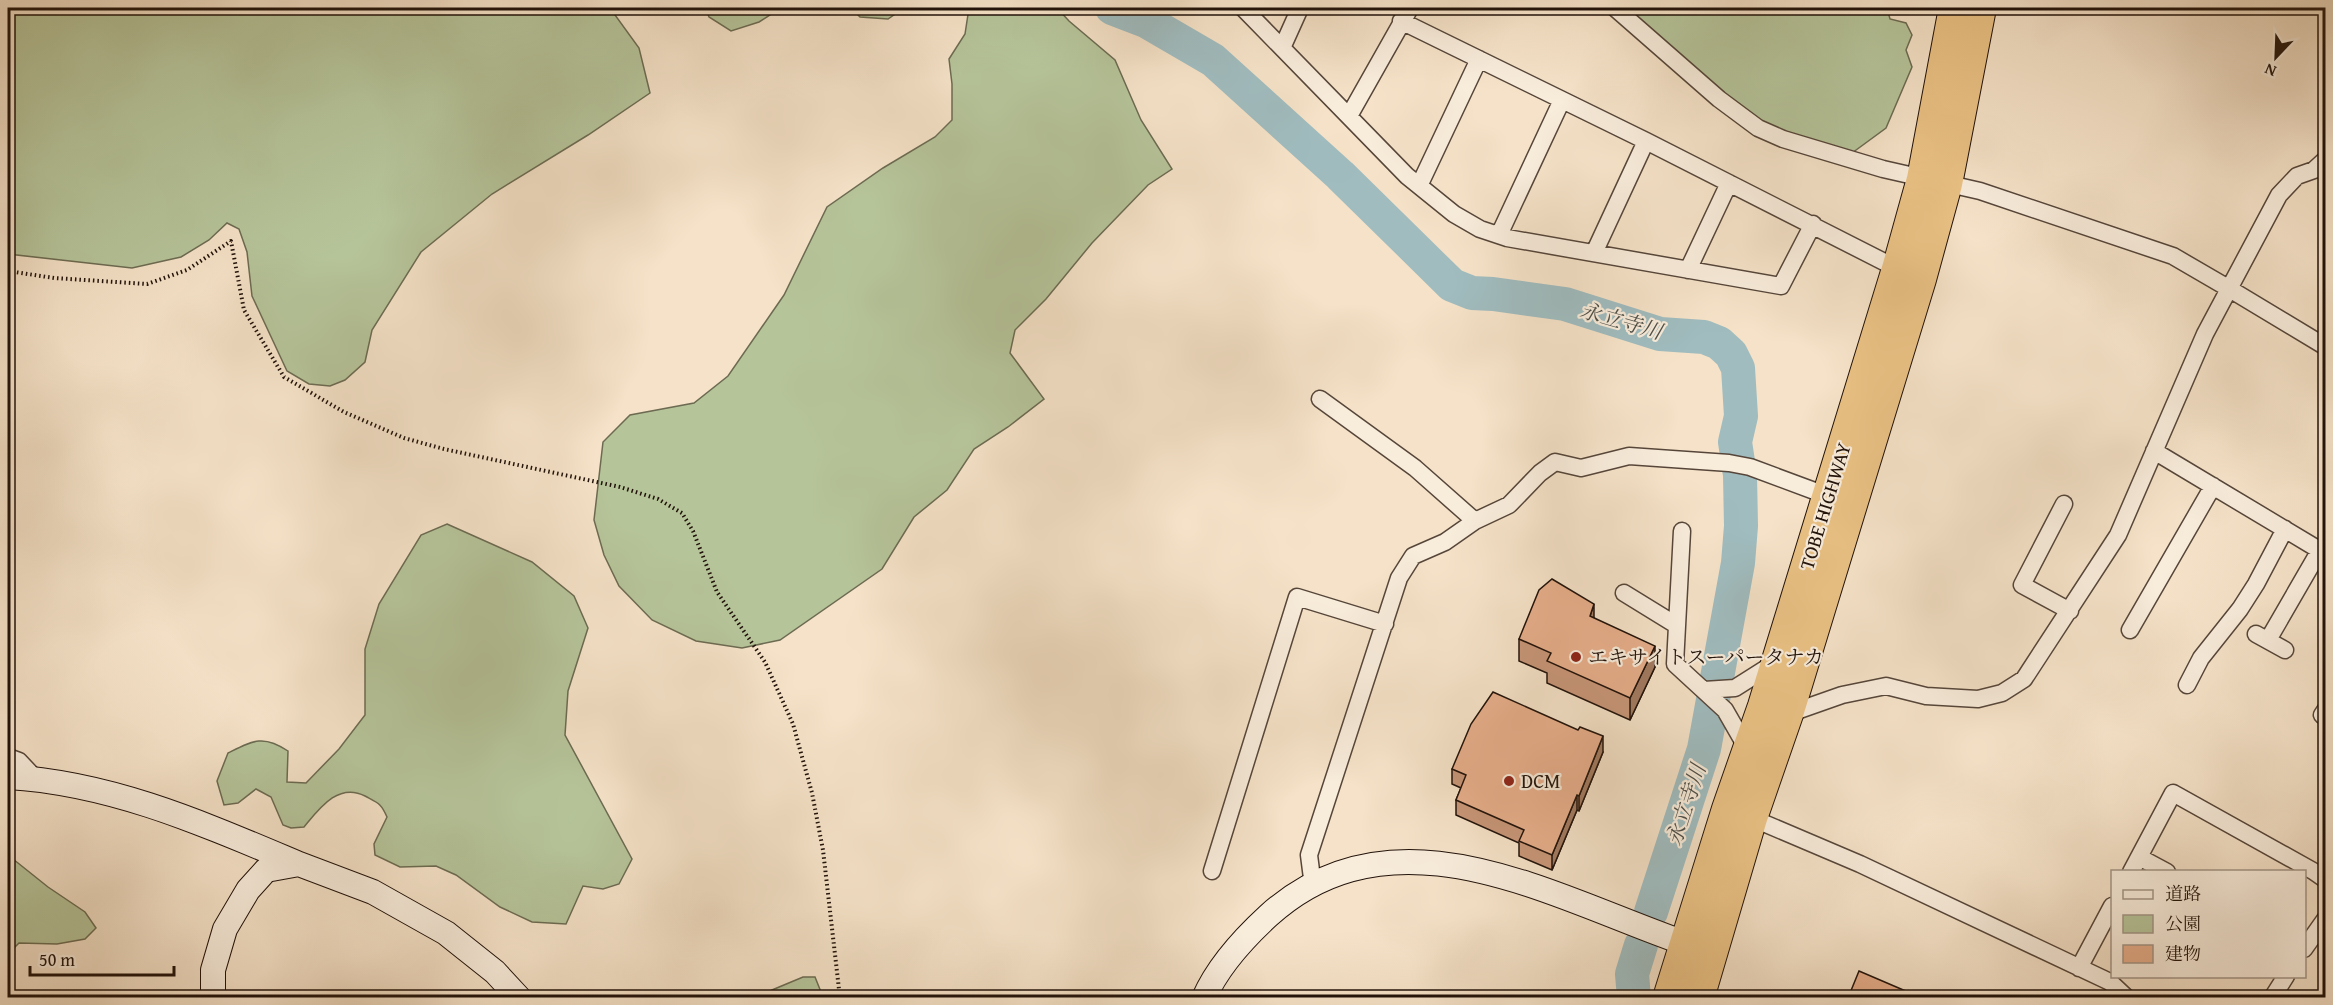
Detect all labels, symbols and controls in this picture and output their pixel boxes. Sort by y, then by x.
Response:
north arrow [2246,27,2306,87]
text: N [2260,58,2280,84]
water label: 永立寺川 [1576,294,1668,348]
street label: TOBE HIGHWAY [1791,439,1858,573]
place label: エキサイトスーパータナカ [1588,642,1824,671]
marker: エキサイトスーパータナカ [1569,650,1583,664]
water label: 永立寺川 [1658,758,1714,850]
place label: DCM [1521,766,1560,795]
marker: DCM [1502,774,1516,788]
legend [2111,870,2306,978]
text: 道路 [2165,880,2201,907]
text: 公園 [2165,910,2201,937]
scale bar [30,939,174,977]
text: 建物 [2165,940,2201,967]
text: 50 m [39,946,75,973]

